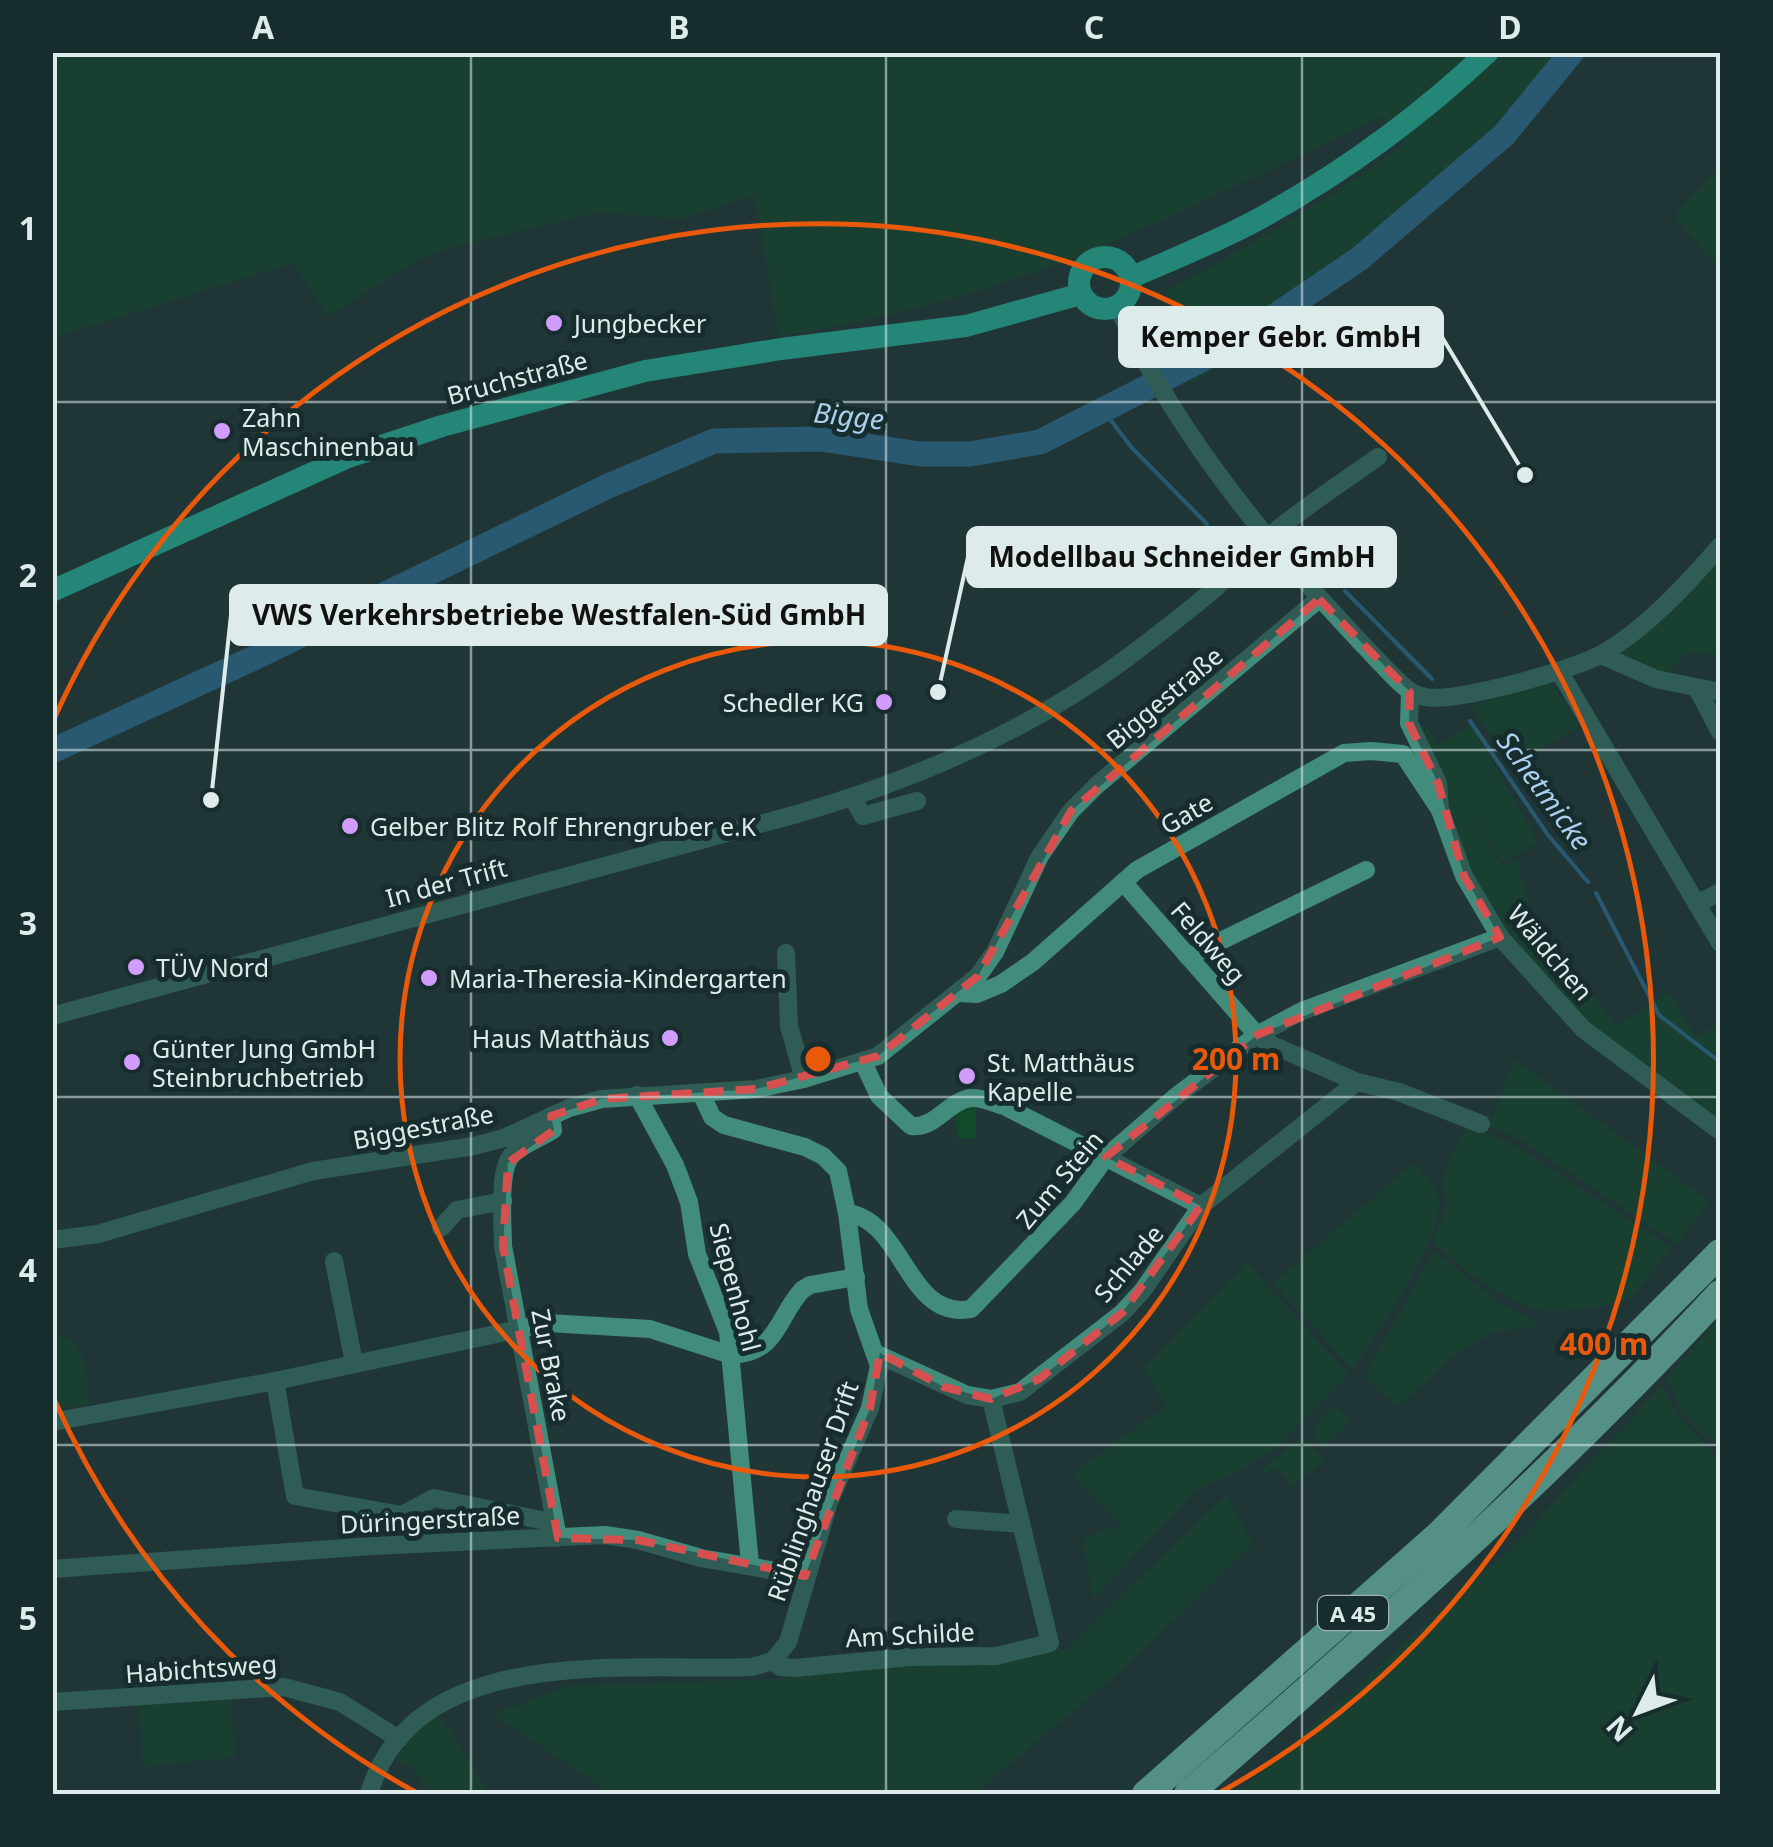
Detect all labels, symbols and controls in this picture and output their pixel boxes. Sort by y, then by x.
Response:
text: A [252,5,275,48]
text: B [668,5,690,48]
text: C [1084,5,1104,48]
text: D [1498,5,1522,48]
text: 1 [19,206,37,249]
place label: Jungbecker [572,306,706,340]
callout: Kemper Gebr. GmbH [1120,308,1442,366]
marker: Jungbecker [543,312,565,334]
text: Kemper Gebr. GmbH [1140,317,1422,355]
street label: Bruchstraße [443,342,591,412]
water label: Bigge [812,392,886,438]
place label: Zahn Maschinenbau [242,400,414,463]
marker: Zahn Maschinenbau [211,420,233,442]
callout: Modellbau Schneider GmbH [968,528,1395,586]
text: Modellbau Schneider GmbH [988,537,1376,575]
text: 2 [19,553,37,596]
callout: VWS Verkehrsbetriebe Westfalen-Süd GmbH [231,586,886,644]
text: VWS Verkehrsbetriebe Westfalen-Süd GmbH [252,595,866,633]
street label: Biggestraße [1099,638,1229,756]
place label: Schedler KG [723,685,864,719]
marker: Schedler KG [873,691,895,713]
water label: Schetmicke [1489,723,1601,857]
street label: Gate [1154,784,1218,842]
place label: Gelber Blitz Rolf Ehrengruber e.K [370,809,757,843]
marker: Gelber Blitz Rolf Ehrengruber e.K [339,815,361,837]
street label: In der Trift [382,850,510,914]
street label: Feldweg [1164,894,1254,990]
street label: Wäldchen [1501,897,1601,1007]
text: 3 [19,901,37,944]
place label: TÜV Nord [156,950,269,984]
marker: TÜV Nord [125,956,147,978]
place label: Maria-Theresia-Kindergarten [449,961,787,995]
marker: Maria-Theresia-Kindergarten [418,967,440,989]
place label: Haus Matthäus [472,1021,650,1055]
marker: Haus Matthäus [659,1027,681,1049]
place label: Günter Jung GmbH Steinbruchbetrieb [152,1031,376,1094]
text: 200 m [1192,1038,1280,1079]
centre of rings [800,1041,836,1077]
place label: St. Matthäus Kapelle [987,1045,1135,1108]
marker: Günter Jung GmbH Steinbruchbetrieb [121,1051,143,1073]
marker: St. Matthäus Kapelle [956,1065,978,1087]
street label: Biggestraße [350,1096,496,1156]
street label: Zum Stein [1008,1123,1110,1235]
street label: Schlade [1086,1217,1170,1309]
street label: Siepenhohl [703,1219,769,1355]
text: 4 [19,1248,37,1291]
street label: Zur Brake [524,1306,580,1424]
text: 400 m [1560,1323,1648,1364]
street label: Rüblinghauser Drift [758,1376,866,1606]
street label: Düringerstraße [339,1497,521,1541]
text: 5 [19,1596,37,1639]
road number: A 45 [1318,1596,1388,1630]
street label: Am Schilde [844,1614,976,1654]
street label: Habichtsweg [124,1646,278,1690]
north arrow [1588,1662,1688,1762]
text: N [1597,1708,1640,1751]

